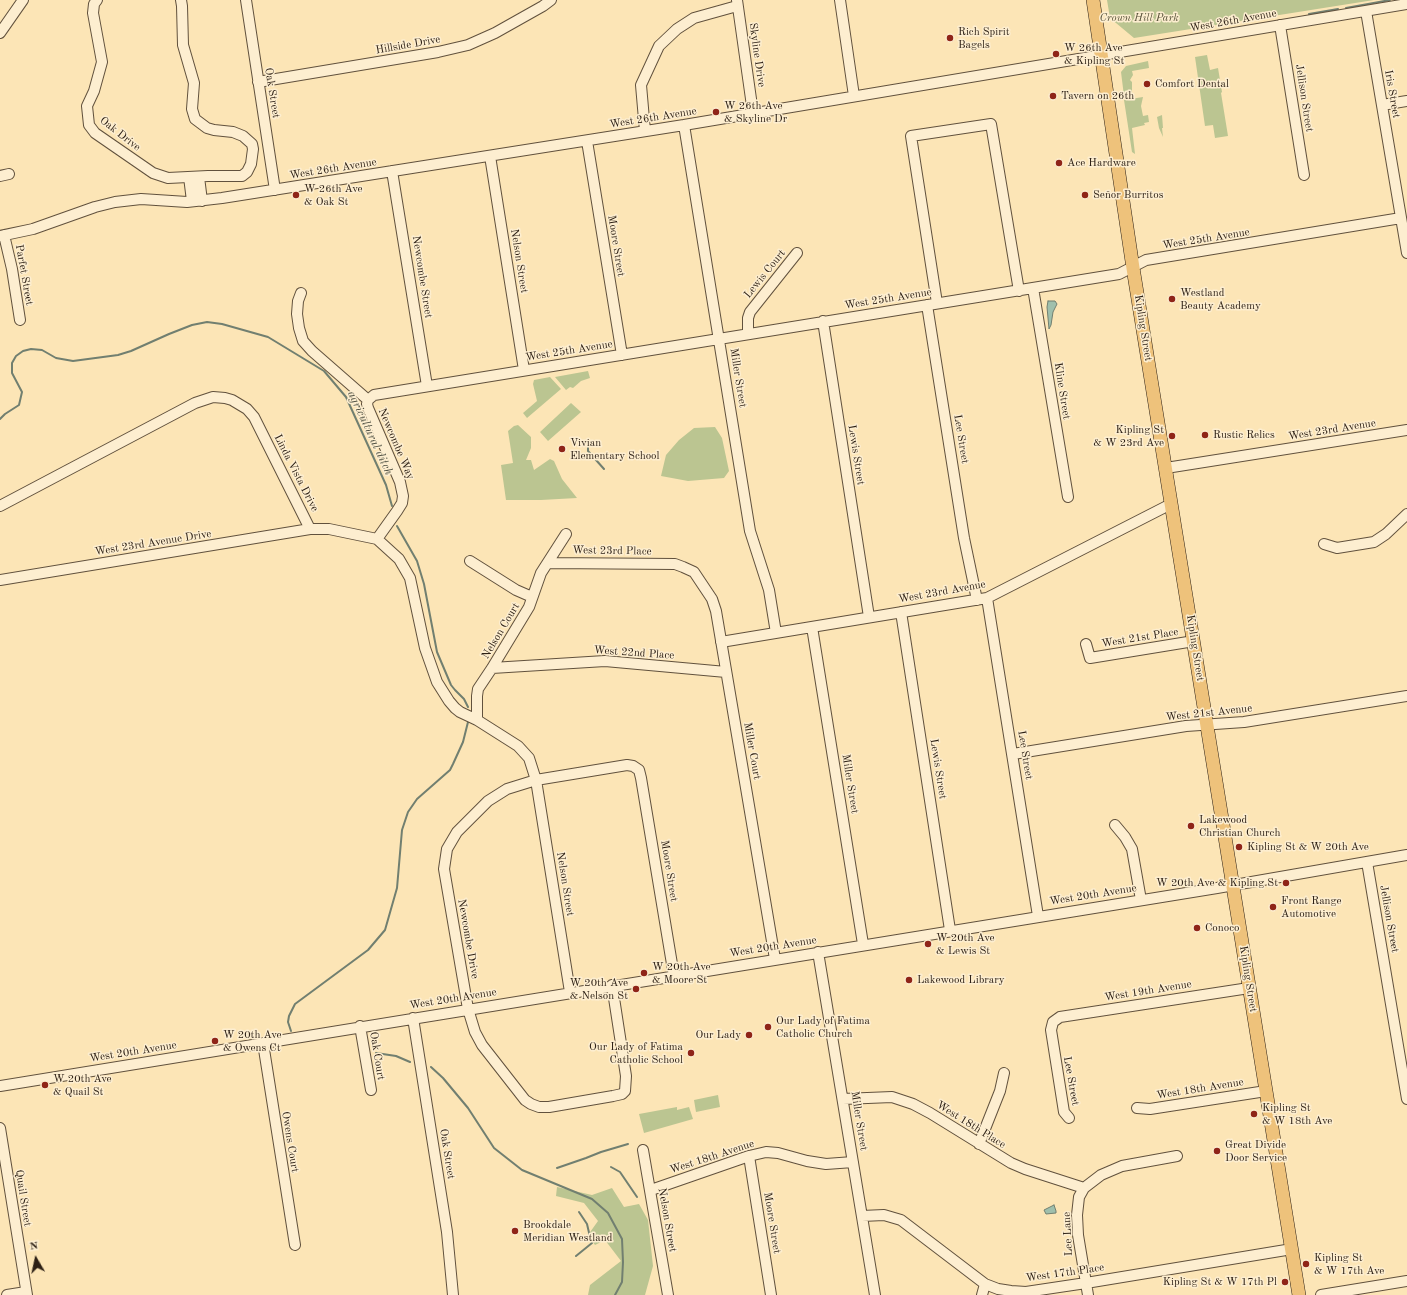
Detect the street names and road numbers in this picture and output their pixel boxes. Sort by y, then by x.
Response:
street label: West 26th Avenue [1188,7,1278,35]
street label: Skyline Drive [746,22,768,88]
street label: Hillside Drive [375,33,441,57]
street label: Jellison Street [1292,63,1316,133]
street label: Oak Street [261,67,283,119]
street label: Iris Street [1381,69,1403,119]
street label: West 26th Avenue [608,105,698,131]
street label: Oak Drive [97,114,143,154]
street label: West 26th Avenue [288,156,378,182]
street label: Moore Street [605,214,627,278]
street label: West 25th Avenue [1161,226,1251,252]
street label: Nelson Street [507,228,531,294]
street label: Newcombe Street [409,235,435,319]
street label: Parfet Street [12,243,36,307]
street label: Lewis Court [741,247,789,301]
street label: West 25th Avenue [843,286,933,312]
street label: Kipling Street [1131,294,1155,362]
street label: West 25th Avenue [524,338,614,364]
street label: Miller Street [727,347,749,409]
street label: Kline Street [1051,362,1073,420]
street label: Newcombe Way [375,406,417,482]
street label: Lee Street [951,413,971,465]
street label: West 23rd Avenue [1287,417,1377,443]
street label: Lewis Street [845,424,867,486]
street label: Linda Vista Drive [271,432,321,514]
street label: West 23rd Avenue Drive [94,527,212,559]
street label: West 23rd Place [572,544,652,558]
street label: West 23rd Avenue [897,578,987,606]
street label: Nelson Court [479,601,523,661]
street label: Kipling Street [1183,614,1207,682]
street label: West 21st Place [1101,625,1179,651]
street label: West 22nd Place [593,644,675,662]
street label: West 21st Avenue [1165,702,1253,724]
street label: Miller Court [740,721,764,781]
street label: Lee Street [1015,729,1035,781]
street label: Lewis Street [927,738,949,800]
street label: Miller Street [839,753,861,815]
street label: Moore Street [658,839,680,903]
street label: Nelson Street [553,851,577,917]
street label: West 20th Avenue [1048,882,1138,908]
street label: Jellison Street [1377,884,1401,954]
street label: Newcombe Drive [454,898,482,980]
street label: West 20th Avenue [728,934,818,960]
street label: Kipling Street [1236,945,1260,1013]
street label: West 19th Avenue [1103,978,1193,1004]
street label: West 20th Avenue [408,986,498,1012]
street label: Oak Court [367,1031,387,1081]
street label: West 20th Avenue [88,1039,178,1065]
street label: Lee Street [1060,1055,1082,1107]
street label: West 18th Avenue [1155,1076,1245,1102]
street label: Miller Street [848,1090,870,1152]
street label: West 18th Place [934,1099,1008,1151]
street label: Owens Court [279,1111,301,1173]
street label: Oak Street [436,1128,458,1180]
street label: West 18th Avenue [668,1137,756,1177]
street label: Quail Street [12,1169,34,1227]
street label: Nelson Street [655,1187,679,1253]
street label: Moore Street [761,1191,783,1255]
street label: Lee Lane [1060,1211,1076,1257]
street label: West 17th Place [1025,1261,1105,1285]

